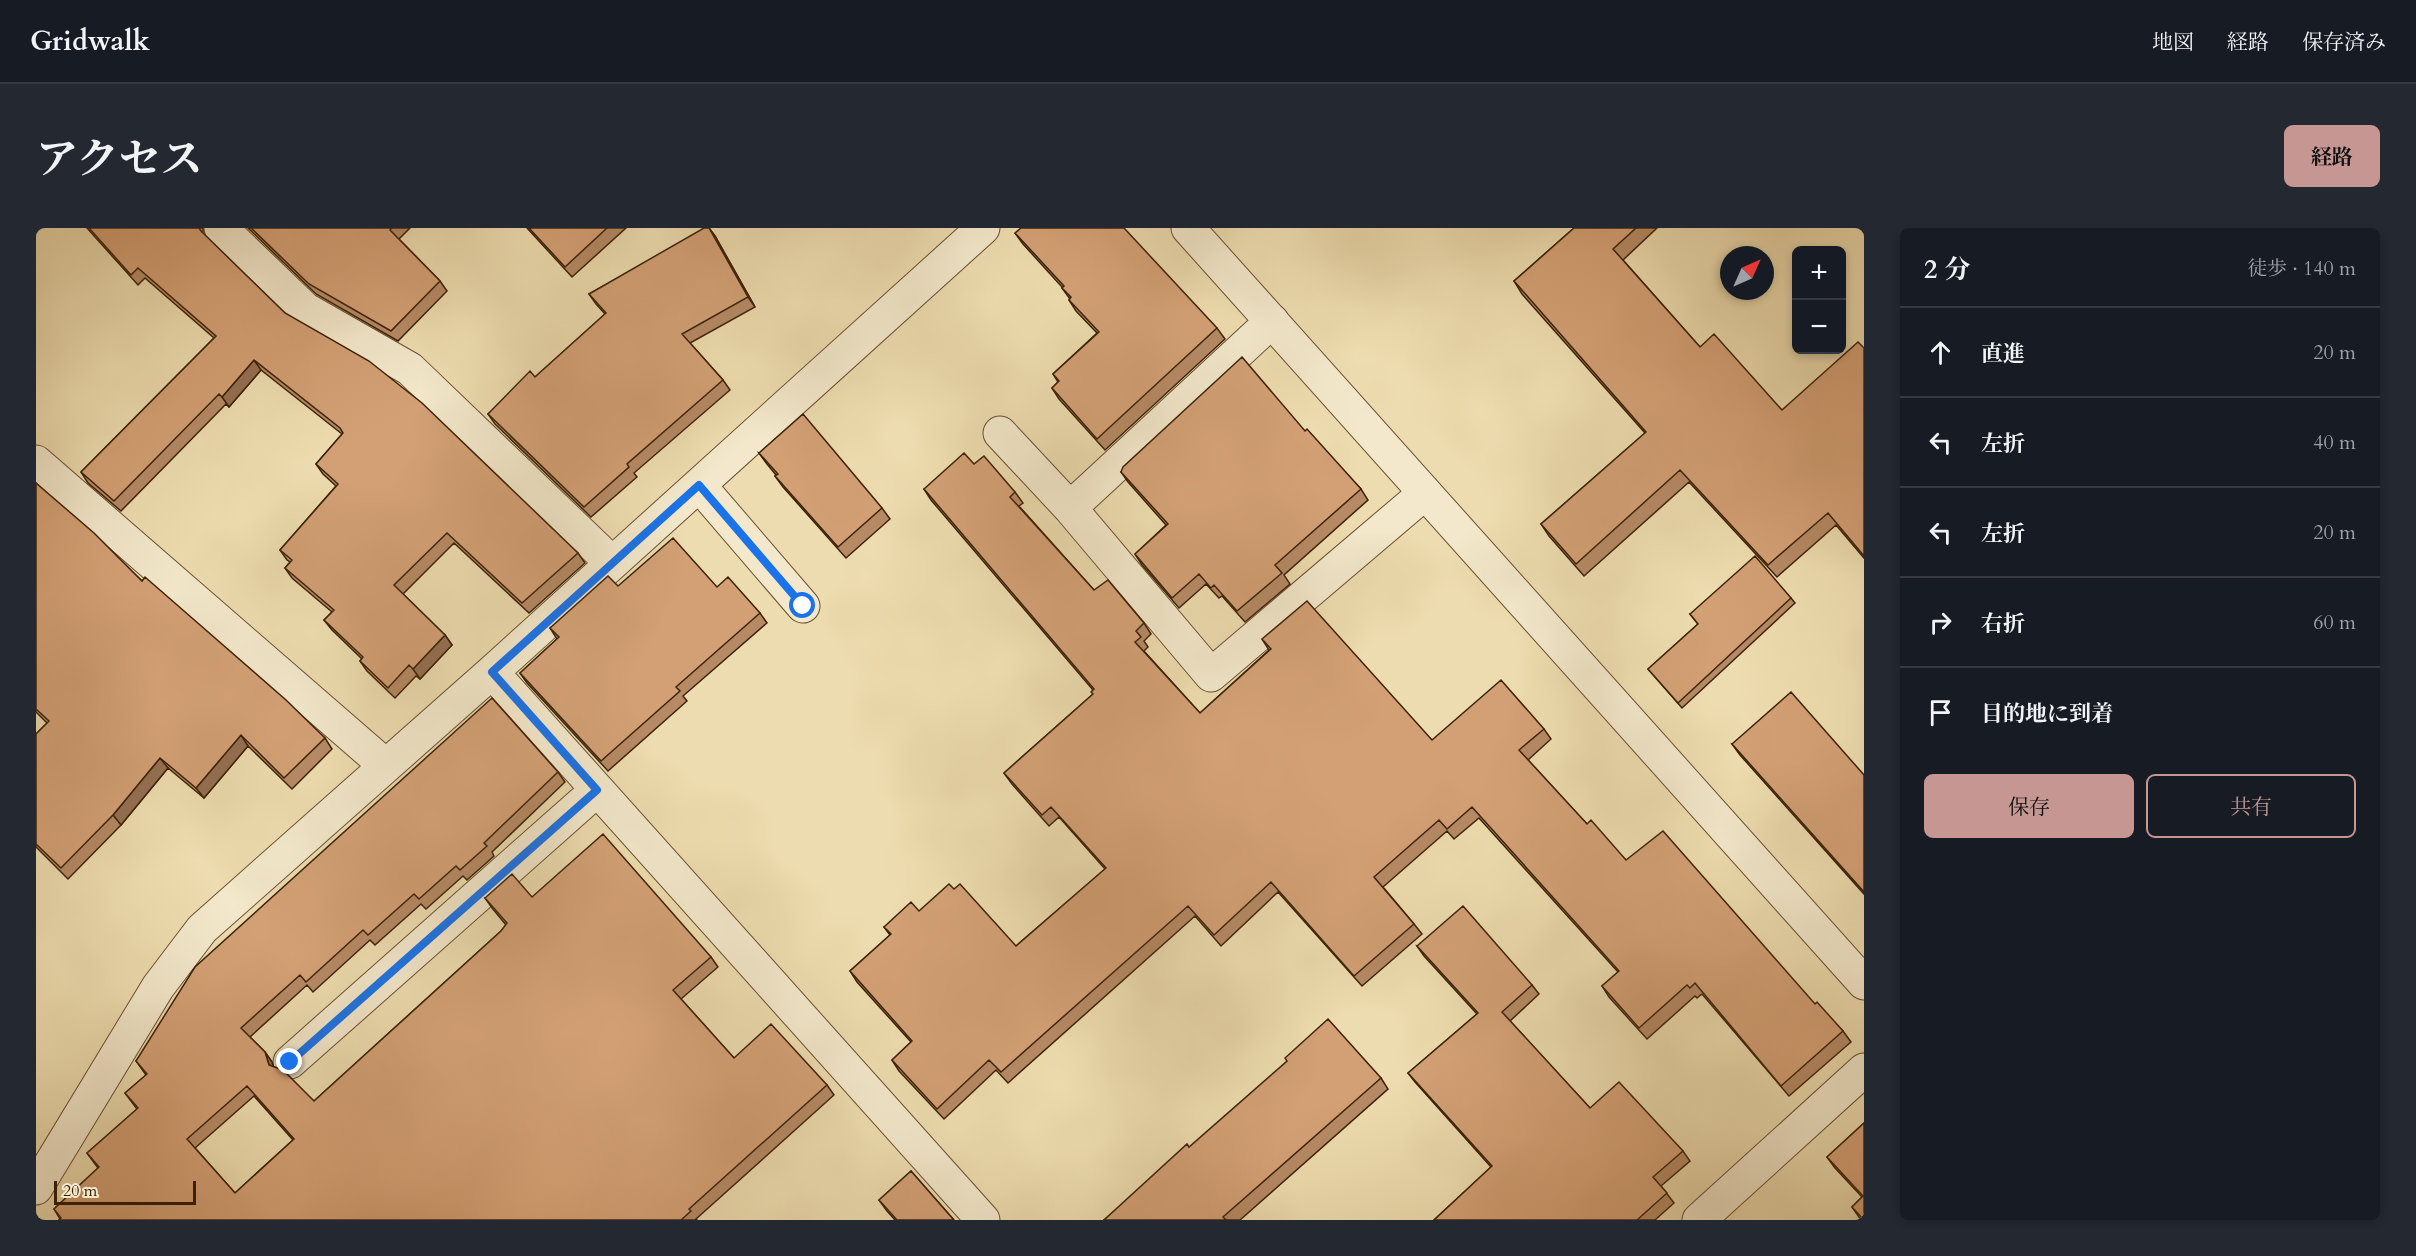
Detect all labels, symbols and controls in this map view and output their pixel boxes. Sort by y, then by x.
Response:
text: Gridwalk [30,22,150,60]
text: 地図 [2152,28,2194,57]
text: 経路 [2227,28,2269,57]
text: 保存済み [2302,28,2386,57]
button: 経路 [2284,125,2380,187]
text: アクセス [36,131,203,188]
north arrow [1720,246,1774,300]
map controls [1792,246,1846,354]
button: + [1792,246,1846,300]
text: 2 分 [1924,252,1970,287]
text: 徒歩 · 140 m [2247,255,2356,282]
button: − [1792,300,1846,354]
icon: ahead [1924,336,1957,369]
text: 直進 [1981,339,2025,369]
text: 20 m [2313,339,2356,366]
icon: left [1924,426,1957,459]
text: 左折 [1981,429,2025,459]
text: 40 m [2313,429,2356,456]
icon: left [1924,516,1957,549]
text: 左折 [1981,519,2025,549]
text: 20 m [2313,519,2356,546]
route start [789,592,815,618]
icon: right [1924,606,1957,639]
text: 右折 [1981,609,2025,639]
text: 60 m [2313,609,2356,636]
icon: arrive [1924,696,1957,729]
text: 目的地に到着 [1981,699,2113,729]
button: 保存 [1924,774,2134,838]
button: 共有 [2146,774,2356,838]
route end [276,1048,302,1074]
scale bar [54,1178,196,1206]
text: 20 m [63,1180,97,1202]

